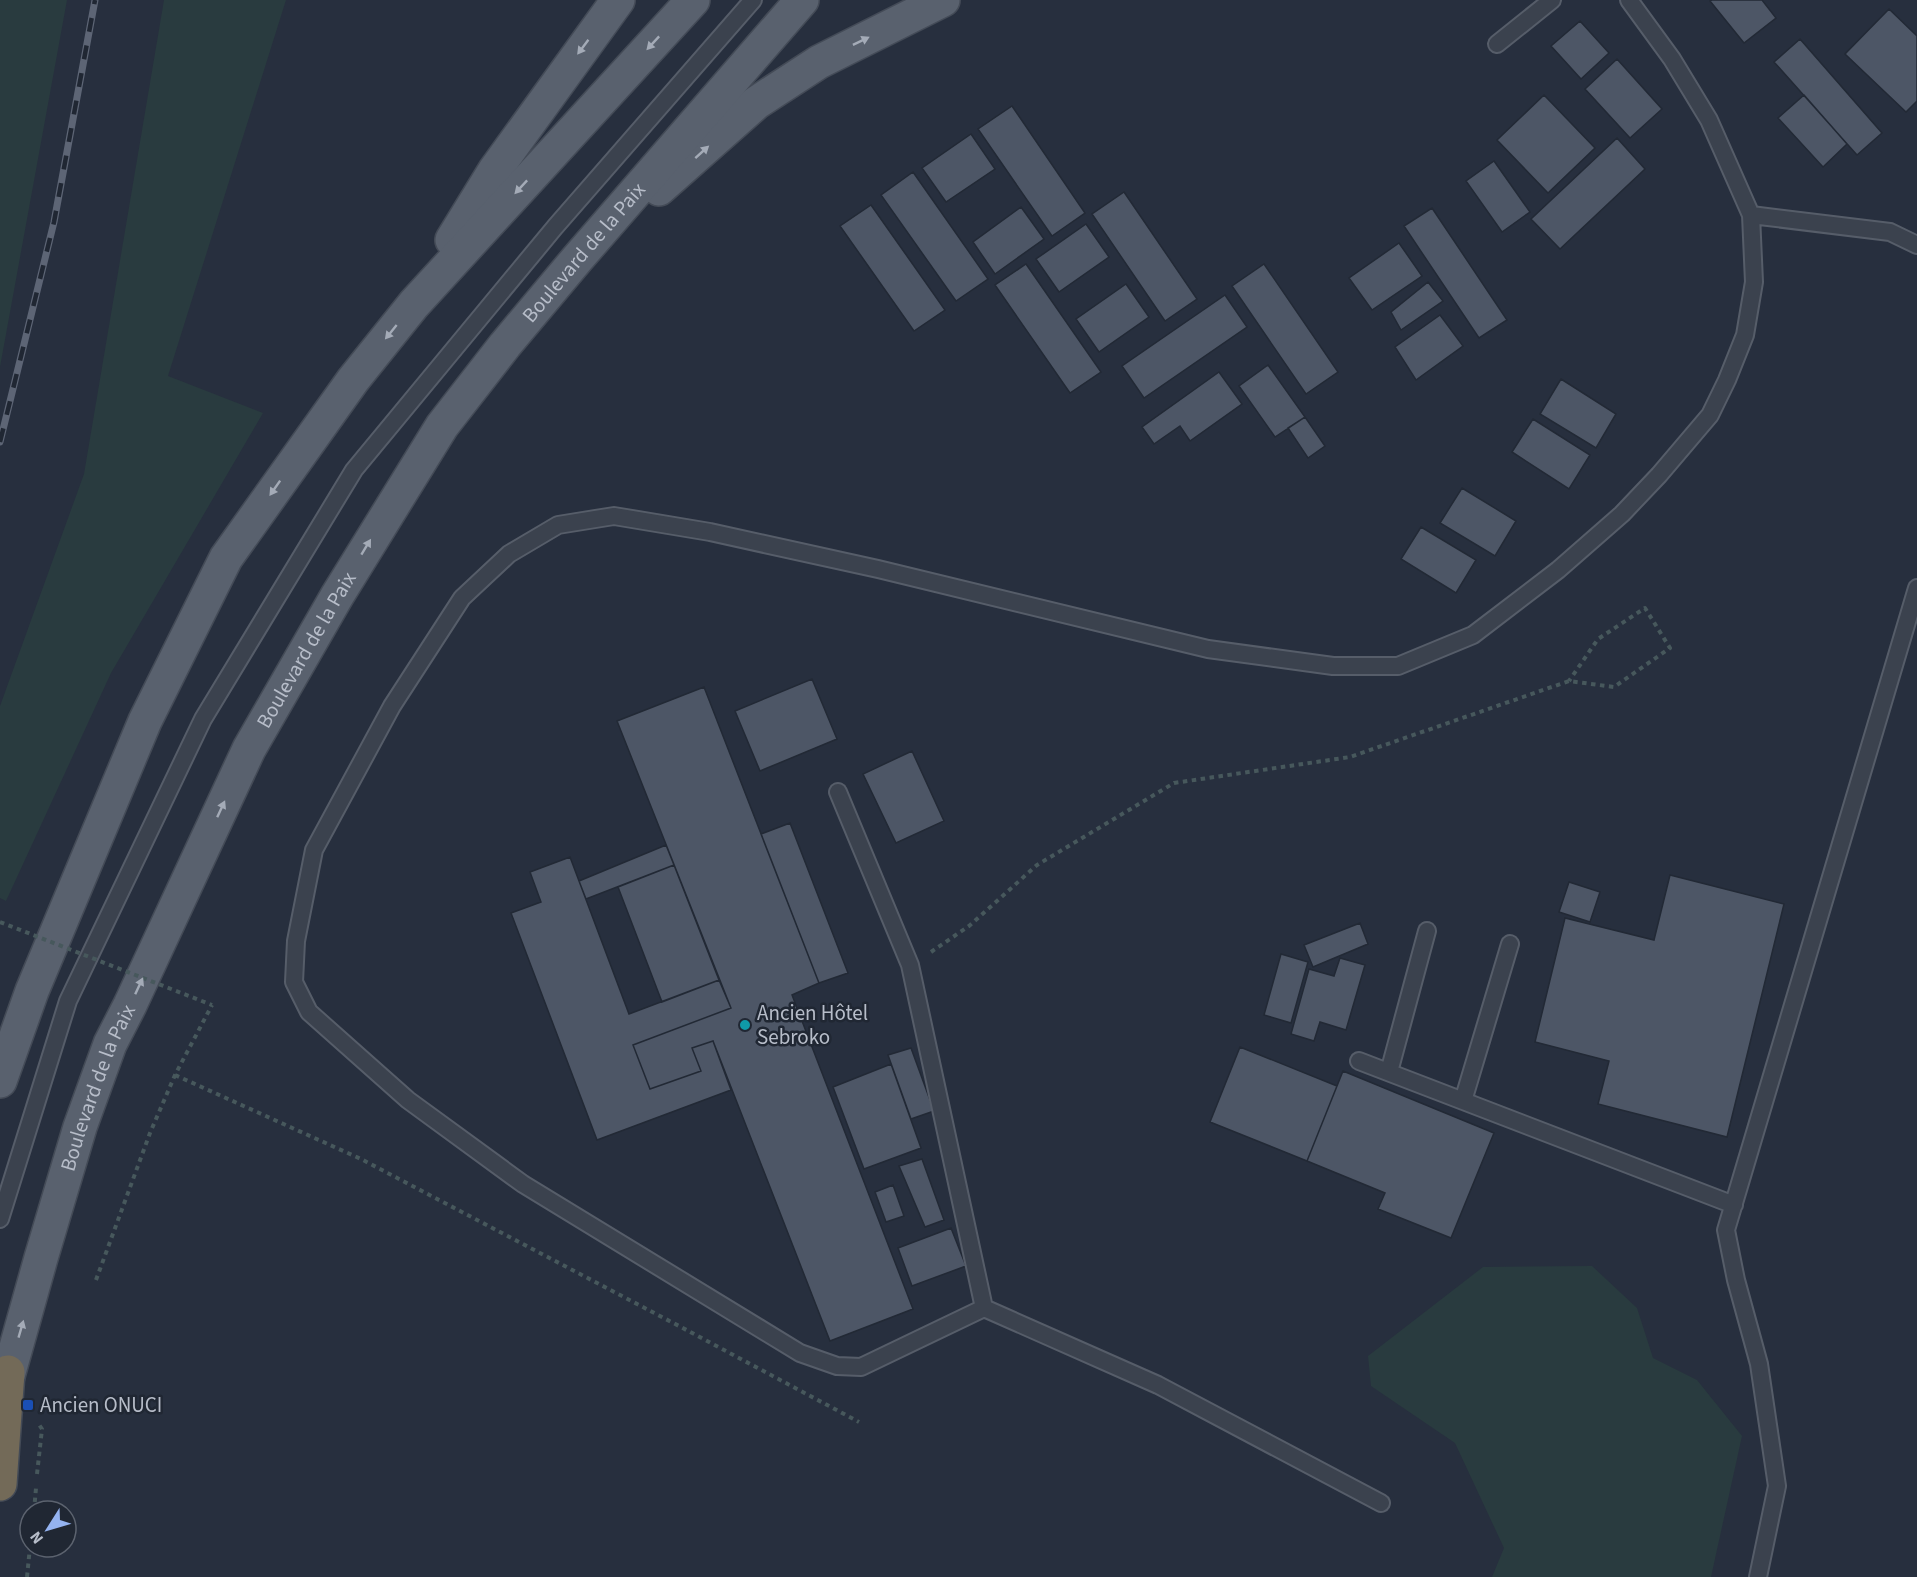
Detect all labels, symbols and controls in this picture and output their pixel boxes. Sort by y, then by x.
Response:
one-way arrow [647,36,661,50]
one-way arrow [852,36,870,46]
one-way arrow [577,38,589,54]
one-way arrow [694,146,709,159]
street label: Boulevard de la Paix [515,175,653,329]
one-way arrow [515,179,529,193]
one-way arrow [385,324,398,340]
one-way arrow [269,480,281,496]
one-way arrow [361,539,372,555]
street label: Boulevard de la Paix [249,565,364,734]
one-way arrow [217,801,226,818]
one-way arrow [134,977,144,995]
street label: Boulevard de la Paix [53,998,143,1175]
place label: Ancien Hôtel Sebroko [757,998,868,1052]
marker: Ancien Hôtel Sebroko [738,1018,752,1032]
one-way arrow [17,1319,26,1337]
place label: Ancien ONUCI [40,1390,162,1420]
marker: Ancien ONUCI [21,1398,35,1412]
north arrow [18,1499,78,1559]
text: N [25,1527,49,1548]

